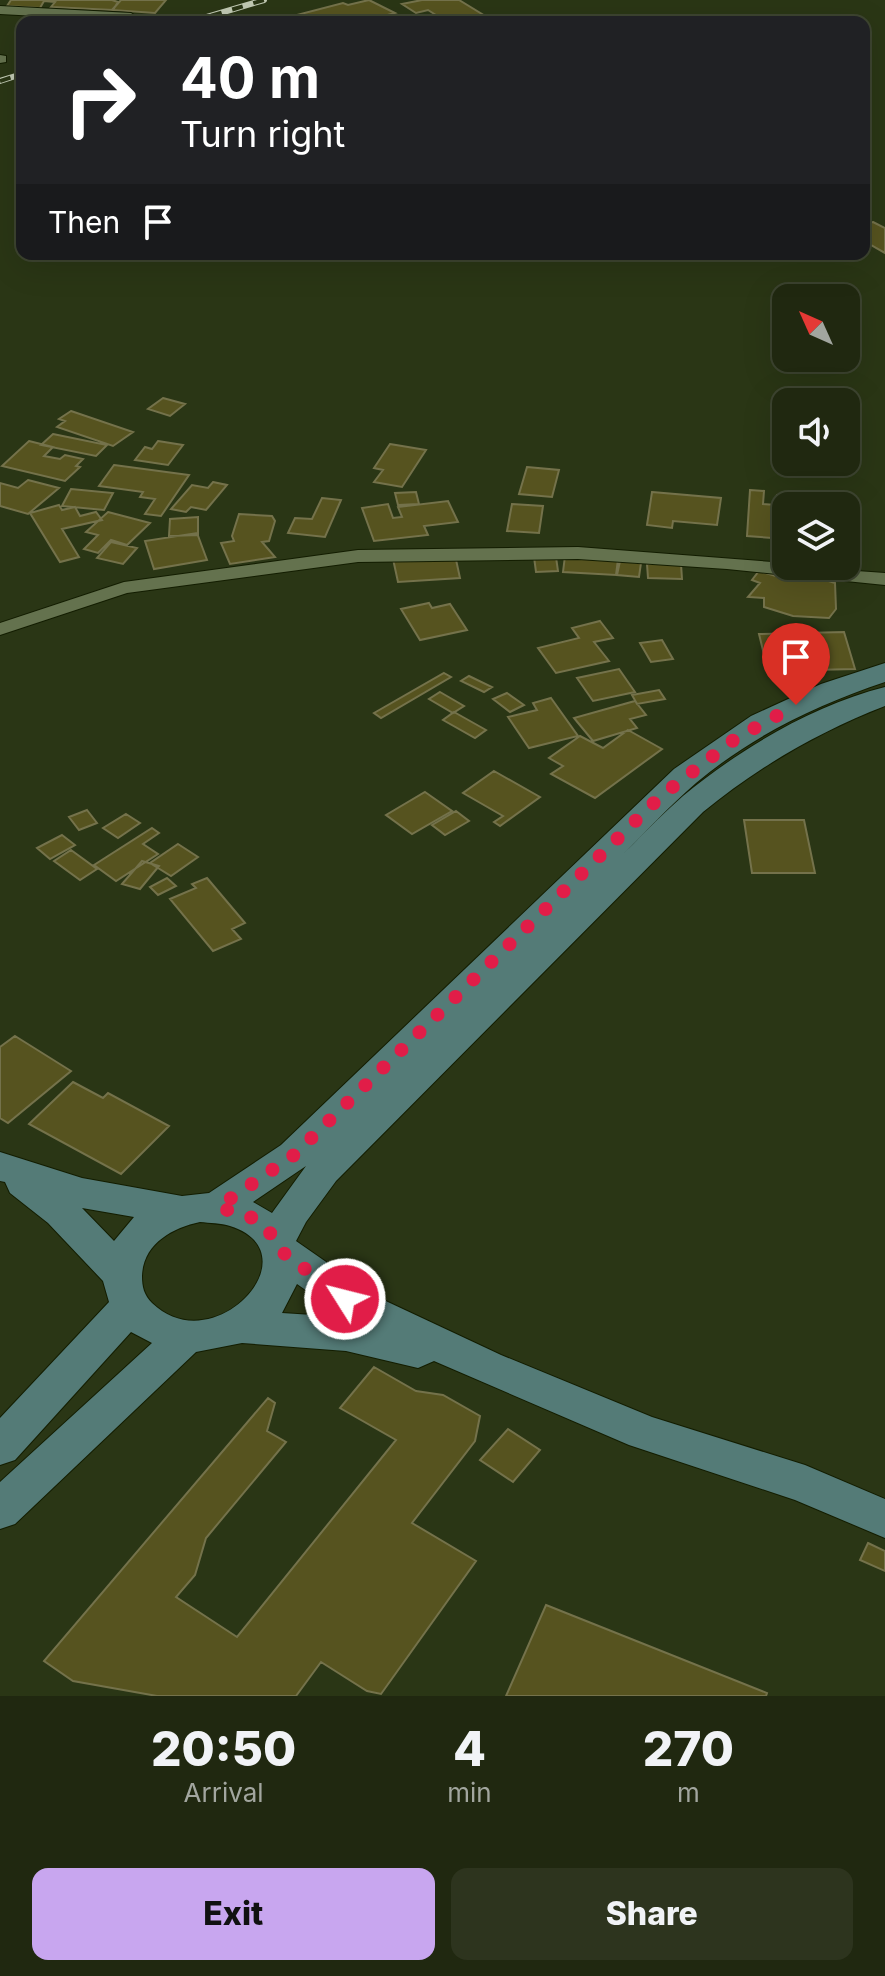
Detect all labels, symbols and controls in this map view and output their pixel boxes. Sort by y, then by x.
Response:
text: 40 m [180,44,320,112]
icon: right [48,48,152,152]
text: Turn right [180,112,345,156]
icon: arrive [136,200,180,244]
text: Then [48,204,120,240]
north arrow [772,284,860,372]
map controls [772,284,860,580]
button: sound [772,388,860,476]
button: layers [772,492,860,580]
pin [762,623,830,705]
icon: arrive [774,635,818,679]
position arrow [303,1257,387,1341]
text: 20:50 [151,1719,296,1778]
text: 4 [453,1719,486,1778]
text: 270 [643,1719,734,1778]
text: Arrival [184,1777,264,1808]
text: min [447,1777,492,1808]
text: m [677,1777,700,1808]
button: Exit [32,1868,435,1960]
button: Share [451,1868,853,1960]

